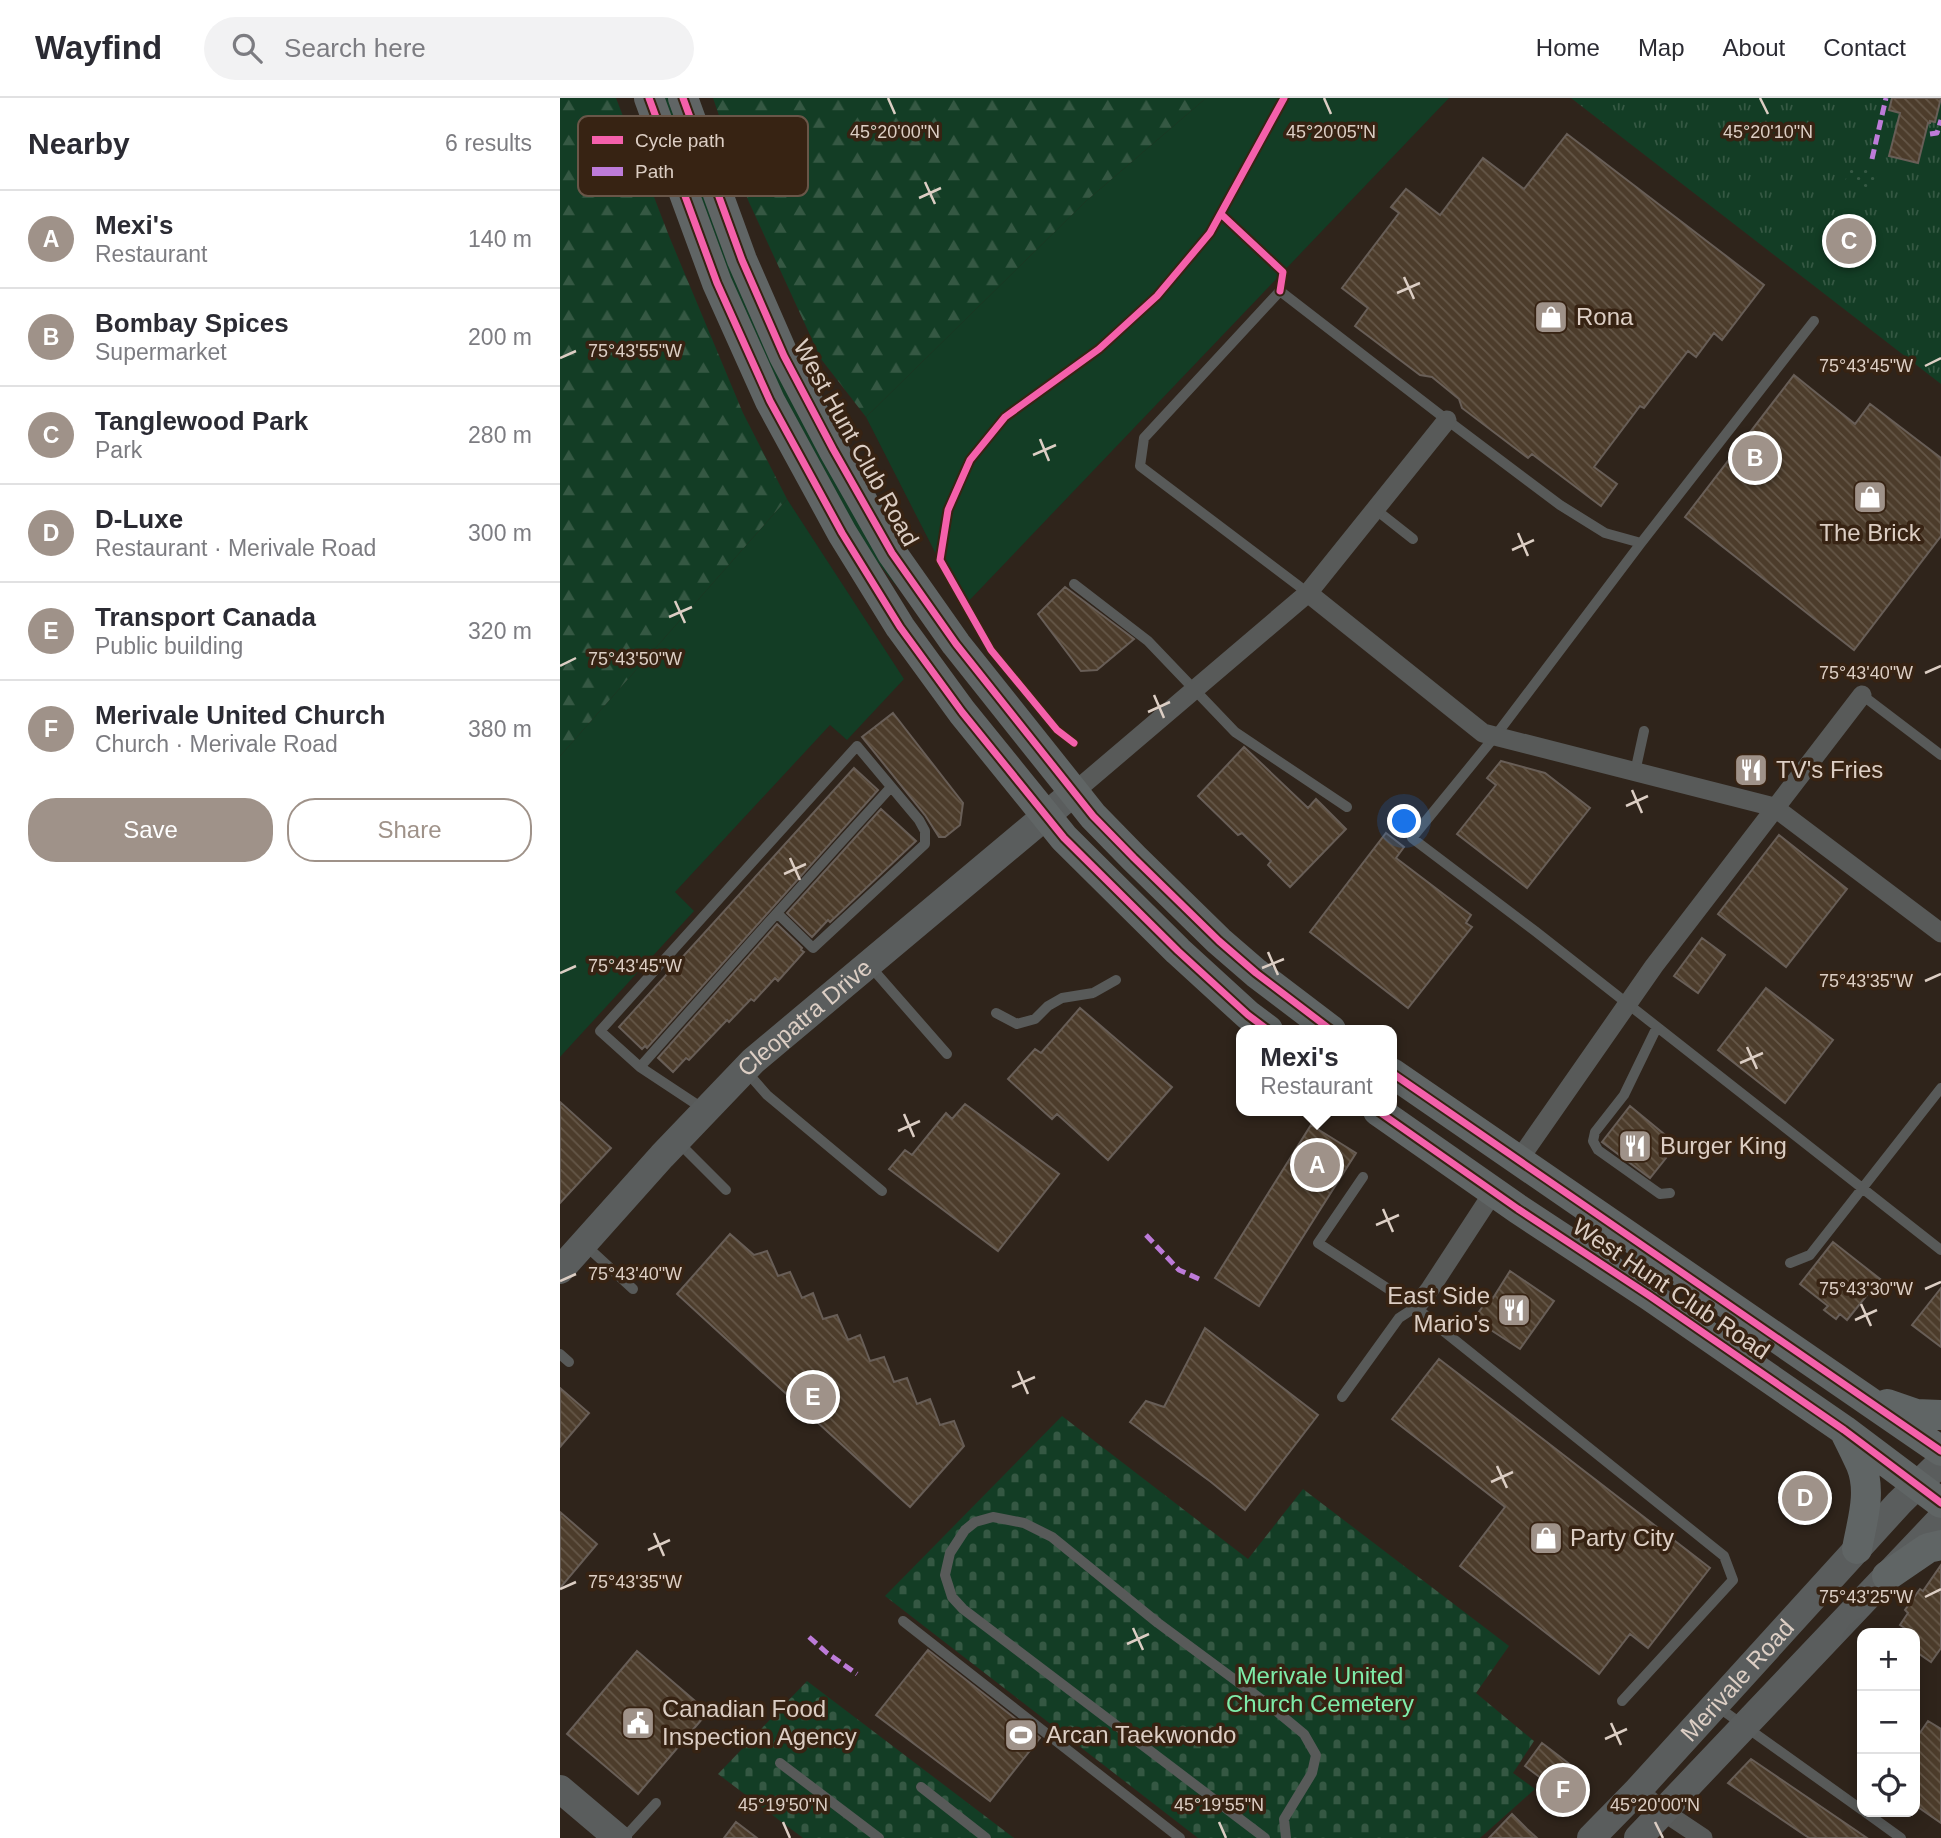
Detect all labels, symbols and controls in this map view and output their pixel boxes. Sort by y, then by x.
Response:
search box [204,17,694,80]
text: Wayfind [35,29,162,66]
icon: search [228,29,266,67]
text: Search here [284,33,426,63]
text: Home [1536,34,1600,61]
text: Map [1638,34,1685,61]
text: About [1723,34,1785,61]
text: Contact [1823,34,1906,61]
legend [578,116,808,196]
text: 45°20'00"N [850,122,940,142]
text: 45°20'05"N [1286,122,1376,142]
text: 45°20'10"N [1723,122,1813,142]
text: Nearby [28,127,130,160]
text: 6 results [445,130,532,156]
text: Cycle path [635,130,725,151]
text: Path [635,161,674,182]
text: Mexi's [95,210,173,240]
pin: C [1826,215,1872,267]
text: A [43,226,59,252]
text: 140 m [468,226,532,252]
text: Restaurant [95,241,208,267]
shop icon: Rona [1532,298,1570,336]
place label: Rona [1576,303,1634,330]
text: Bombay Spices [95,308,289,338]
text: B [43,324,59,350]
text: 200 m [468,324,532,350]
street label: West Hunt Club Road [788,335,924,551]
text: Supermarket [95,339,227,365]
text: 75°43'55"W [588,341,682,361]
text: 75°43'45"W [1819,356,1913,376]
text: Tanglewood Park [95,406,308,436]
text: C [43,422,59,448]
text: 280 m [468,422,532,448]
pin: B [1732,432,1778,484]
text: Park [95,437,142,463]
shop icon: The Brick [1851,478,1889,516]
text: D-Luxe [95,504,183,534]
place label: The Brick [1819,519,1922,546]
text: D [43,520,59,546]
text: 300 m [468,520,532,546]
text: Restaurant · Merivale Road [95,535,376,561]
text: Transport Canada [95,602,316,632]
text: E [43,618,59,644]
text: 320 m [468,618,532,644]
text: Public building [95,633,243,659]
text: 75°43'50"W [588,649,682,669]
text: 75°43'40"W [1819,663,1913,683]
text: Merivale United Church [95,700,385,730]
text: F [44,716,58,742]
text: 380 m [468,716,532,742]
text: Church · Merivale Road [95,731,338,757]
restaurant icon: TV's Fries [1732,751,1770,789]
place label: TV's Fries [1776,756,1883,783]
button: Save [28,798,273,862]
button: Share [287,798,532,862]
your location [1387,804,1421,838]
street label: Cleopatra Drive [732,953,877,1082]
text: 75°43'45"W [588,956,682,976]
text: 75°43'35"W [1819,971,1913,991]
popup [1236,1025,1397,1116]
text: Mexi's [1260,1042,1339,1072]
text: Restaurant [1260,1073,1373,1099]
restaurant icon: Burger King [1616,1127,1654,1165]
place label: Burger King [1660,1132,1787,1159]
pin: A [1294,1139,1340,1191]
street label: West Hunt Club Road [1568,1213,1775,1365]
text: 75°43'40"W [588,1264,682,1284]
text: 75°43'30"W [1819,1279,1913,1299]
place label: East Side Mario's [1387,1282,1490,1337]
restaurant icon: East Side Mario's [1495,1291,1533,1329]
pin: E [790,1371,836,1423]
pin: D [1782,1472,1828,1524]
shop icon: Party City [1527,1519,1565,1557]
place label: Party City [1570,1524,1674,1551]
text: 75°43'35"W [588,1572,682,1592]
text: 75°43'25"W [1819,1587,1913,1607]
street label: Merivale Road [1675,1614,1799,1747]
map controls [1857,1628,1920,1817]
button: + [1857,1628,1920,1691]
park label: Merivale United Church Cemetery [1226,1662,1414,1717]
button: − [1857,1691,1920,1754]
place label: Canadian Food Inspection Agency [662,1695,857,1750]
public building icon: Canadian Food Inspection Agency [619,1704,657,1742]
sports icon: Arcan Taekwondo [1002,1716,1040,1754]
place label: Arcan Taekwondo [1046,1721,1236,1748]
button: locate [1857,1754,1920,1817]
pin: F [1540,1764,1586,1816]
text: 45°19'50"N [738,1795,828,1815]
text: 45°19'55"N [1174,1795,1264,1815]
text: 45°20'00"N [1610,1795,1700,1815]

